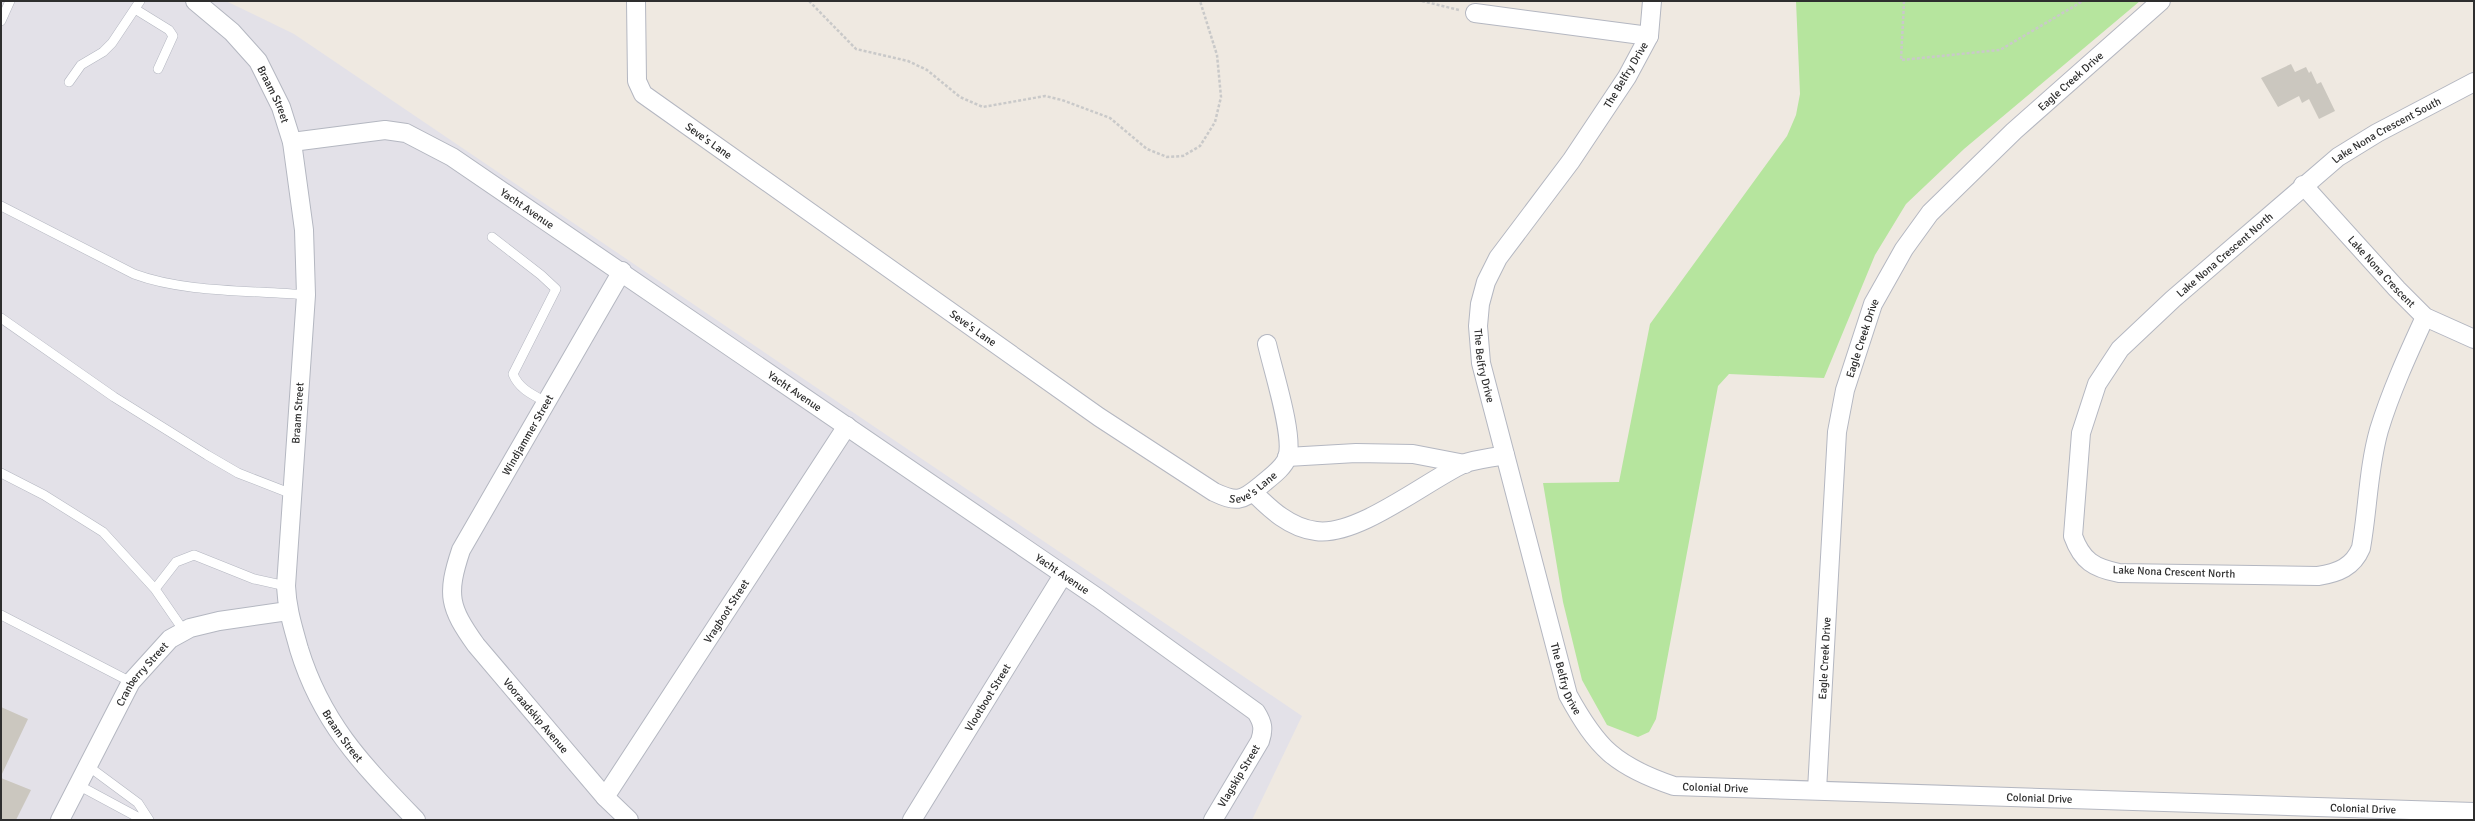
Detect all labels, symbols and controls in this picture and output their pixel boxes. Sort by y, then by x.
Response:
street label: The Belfry Drive [1601,39,1651,111]
street label: Eagle Creek Drive [2035,49,2106,113]
street label: Braam Street [255,63,292,124]
street label: Lake Nona Crescent South [2329,94,2443,166]
street label: Seve's Lane [683,120,735,162]
street label: Yacht Avenue [498,185,557,231]
street label: Lake Nona Crescent North [2174,210,2275,300]
street label: Lake Nona Crescent [2345,233,2418,310]
street label: Eagle Creek Drive [1843,296,1881,379]
street label: Seve's Lane [947,307,999,349]
street label: The Belfry Drive [1472,328,1498,404]
street label: Yacht Avenue [765,368,824,414]
street label: Braam Street [289,382,307,444]
street label: Windjammer Street [500,392,556,478]
street label: Seve's Lane [1228,468,1279,506]
street label: Yacht Avenue [1033,551,1092,597]
street label: Lake Nona Crescent North [2112,563,2236,581]
street label: Vragboot Street [701,577,752,645]
street label: Eagle Creek Drive [1816,617,1833,700]
street label: Cranberry Street [113,639,171,708]
street label: The Belfry Drive [1548,641,1584,717]
street label: Vlootboot Street [962,661,1013,734]
street label: Vooraadskip Avenue [501,676,571,756]
street label: Braam Street [320,707,366,765]
street label: Vlagskip Street [1215,742,1263,810]
street label: Colonial Drive [1682,780,1749,795]
street label: Colonial Drive [2006,790,2072,805]
street label: Colonial Drive [2330,801,2396,816]

